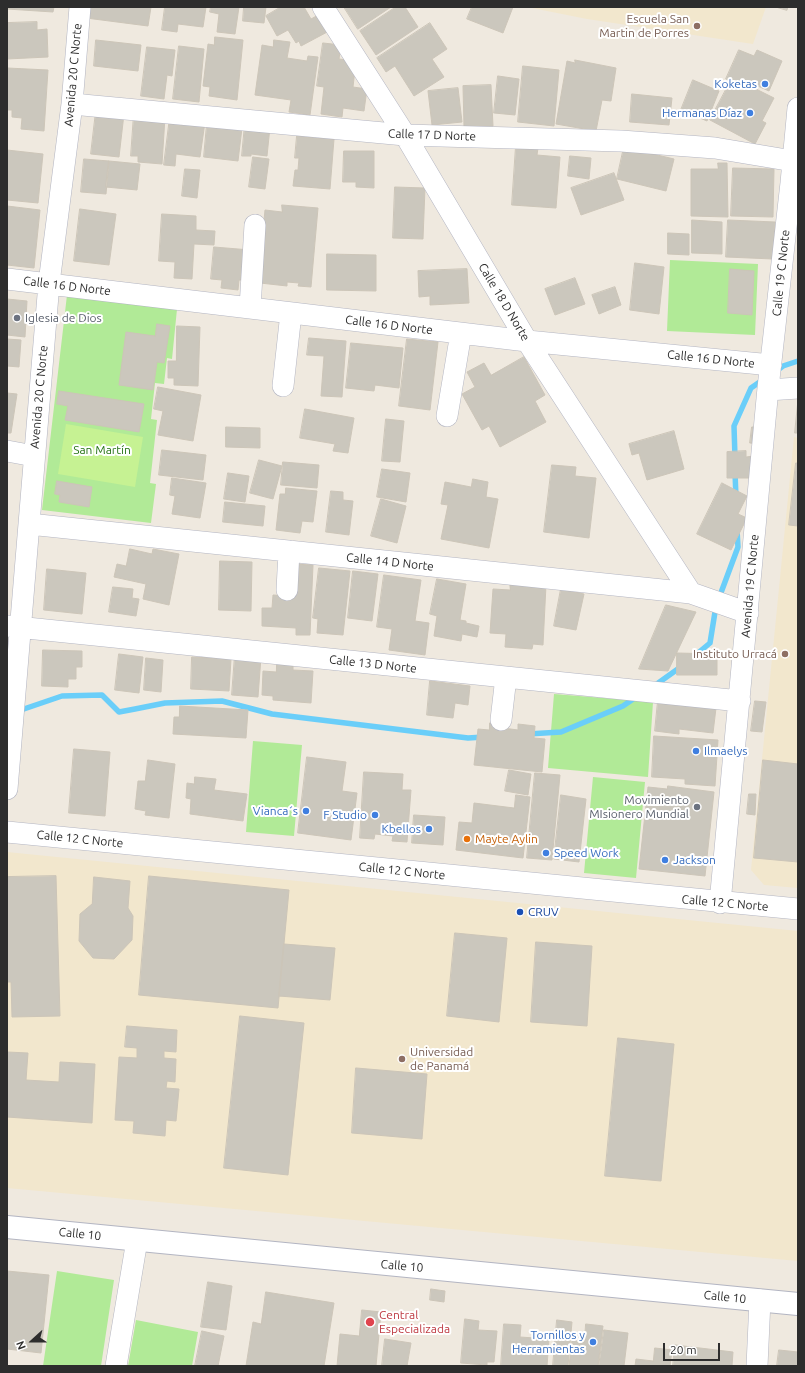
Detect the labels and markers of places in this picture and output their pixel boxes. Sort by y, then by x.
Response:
place label: Escuela San Martin de Porres [599,12,689,40]
marker: Escuela San Martin de Porres [692,21,702,31]
place label: Koketas [714,77,757,91]
marker: Koketas [760,79,770,89]
place label: Hermanas Díaz [662,106,742,120]
marker: Hermanas Díaz [745,108,755,118]
place label: Iglesia de Dios [25,311,102,325]
marker: Iglesia de Dios [12,313,22,323]
place label: Instituto Urracá [693,647,777,661]
marker: Instituto Urracá [780,649,790,659]
place label: Ilmaelys [704,744,747,758]
marker: Ilmaelys [691,746,701,756]
place label: Movimiento MIsionero Mundial [589,793,689,821]
marker: Movimiento MIsionero Mundial [692,802,702,812]
place label: Vianca´s [253,804,298,818]
marker: Vianca´s [301,806,311,816]
place label: F Studio [323,808,367,822]
marker: F Studio [370,810,380,820]
place label: Kbellos [382,822,421,836]
marker: Kbellos [424,824,434,834]
place label: Mayte Aylin [475,832,538,846]
marker: Mayte Aylin [462,834,472,844]
place label: Speed Work [554,846,619,860]
marker: Speed Work [541,848,551,858]
place label: Jackson [673,853,716,867]
marker: Jackson [660,855,670,865]
place label: CRUV [528,905,559,919]
marker: CRUV [515,907,525,917]
place label: Universidad de Panamá [410,1045,473,1073]
marker: Universidad de Panamá [397,1054,407,1064]
place label: Central Especializada [379,1308,450,1336]
marker: Central Especializada [364,1316,376,1328]
place label: Tornillos y Herramientas [512,1328,585,1356]
marker: Tornillos y Herramientas [588,1337,598,1347]

